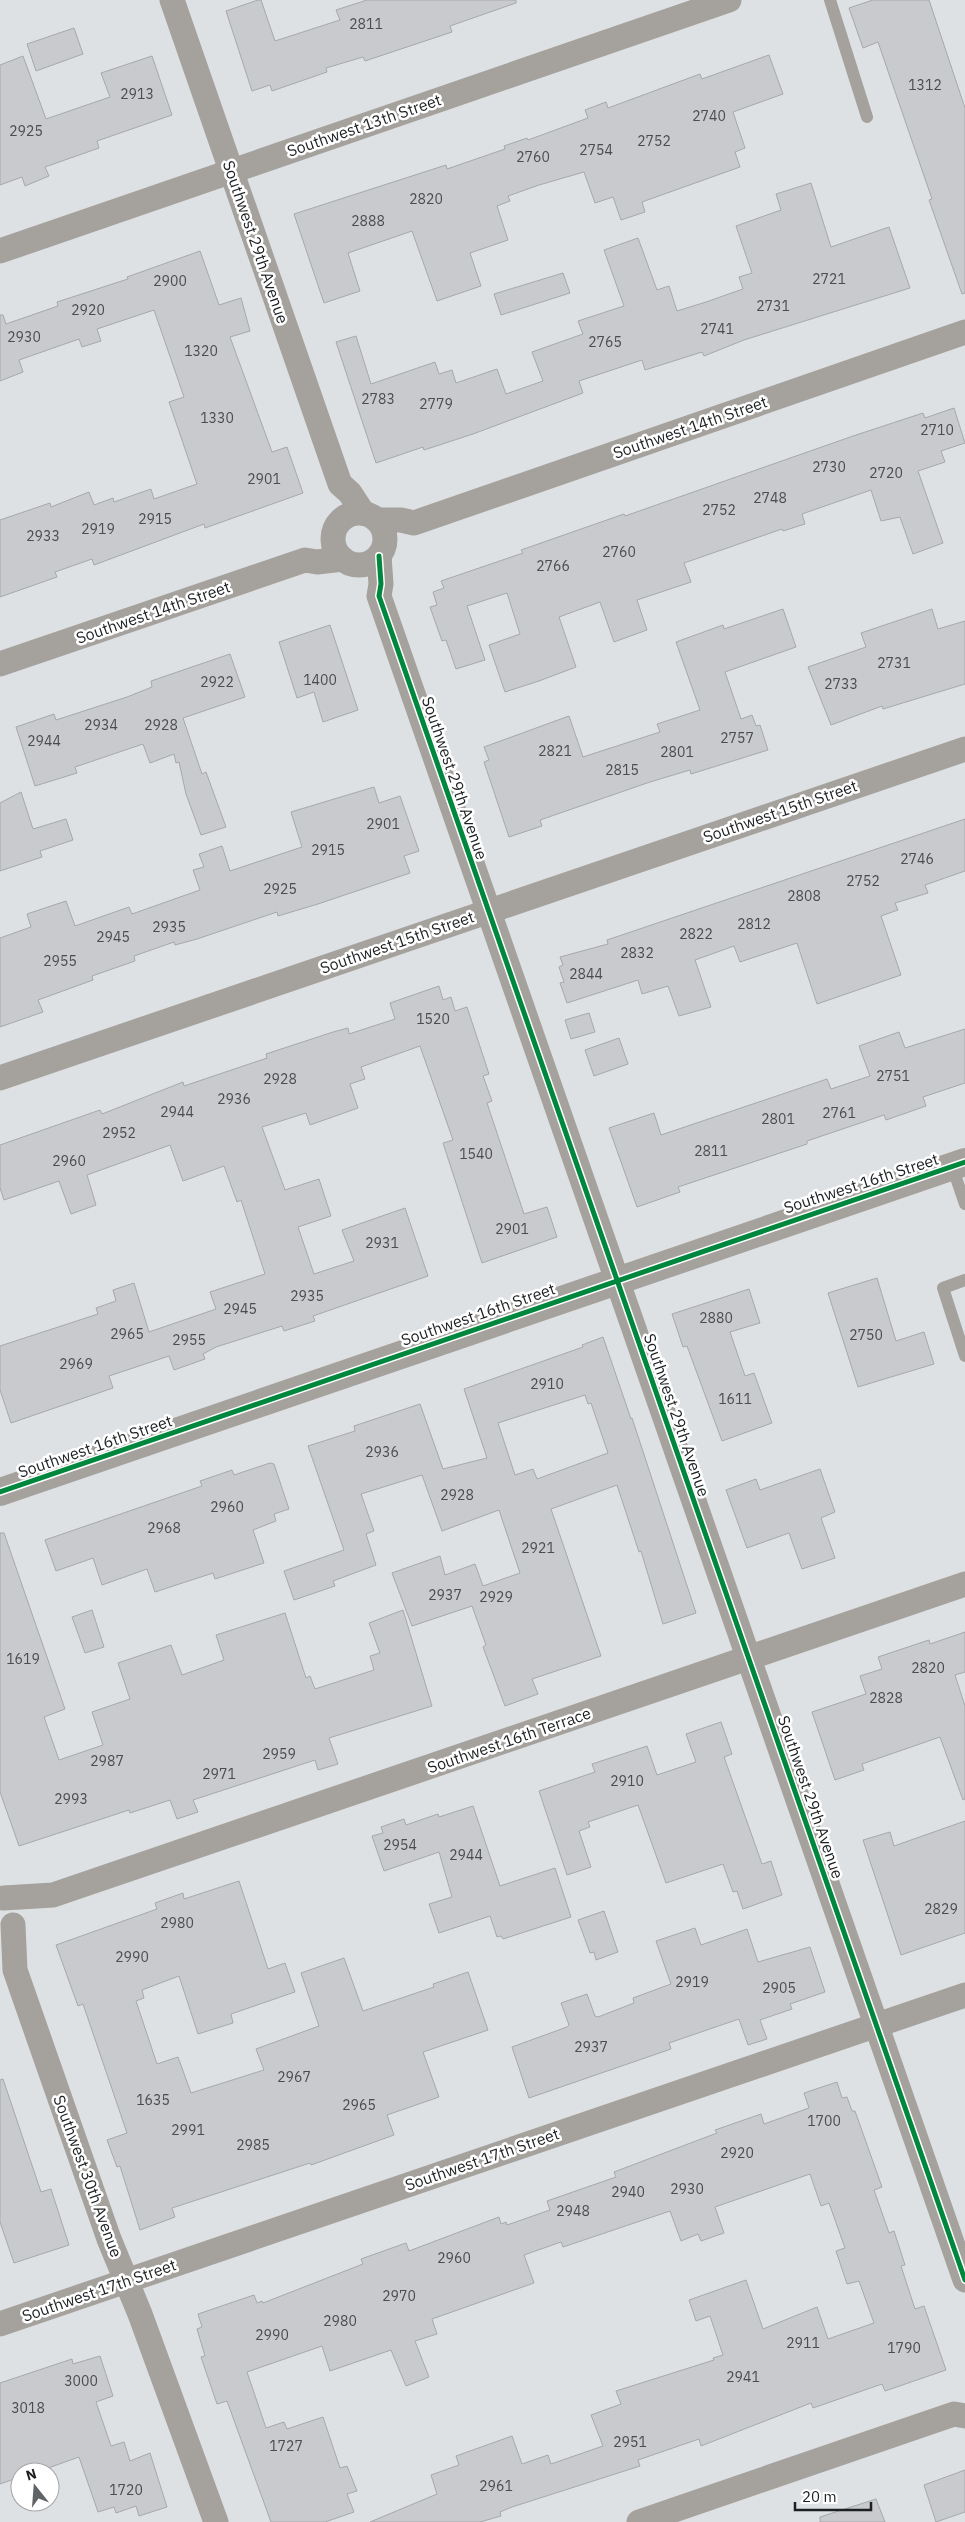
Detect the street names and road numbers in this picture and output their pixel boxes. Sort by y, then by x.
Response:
street label: Southwest 13th Street [284,89,444,161]
street label: Southwest 29th Avenue [219,158,293,326]
street label: Southwest 14th Street [610,391,770,463]
street label: Southwest 14th Street [73,576,233,648]
street label: Southwest 29th Avenue [418,694,492,862]
street label: Southwest 15th Street [700,775,860,847]
street label: Southwest 15th Street [317,906,477,978]
street label: Southwest 16th Street [781,1149,941,1217]
street label: Southwest 16th Street [398,1278,558,1350]
street label: Southwest 29th Avenue [640,1331,714,1499]
street label: Southwest 16th Street [15,1410,175,1482]
street label: Southwest 16th Terrace [425,1703,594,1777]
street label: Southwest 29th Avenue [774,1713,848,1881]
street label: Southwest 30th Avenue [49,2092,127,2260]
street label: Southwest 17th Street [402,2123,562,2195]
street label: Southwest 17th Street [19,2254,179,2326]

